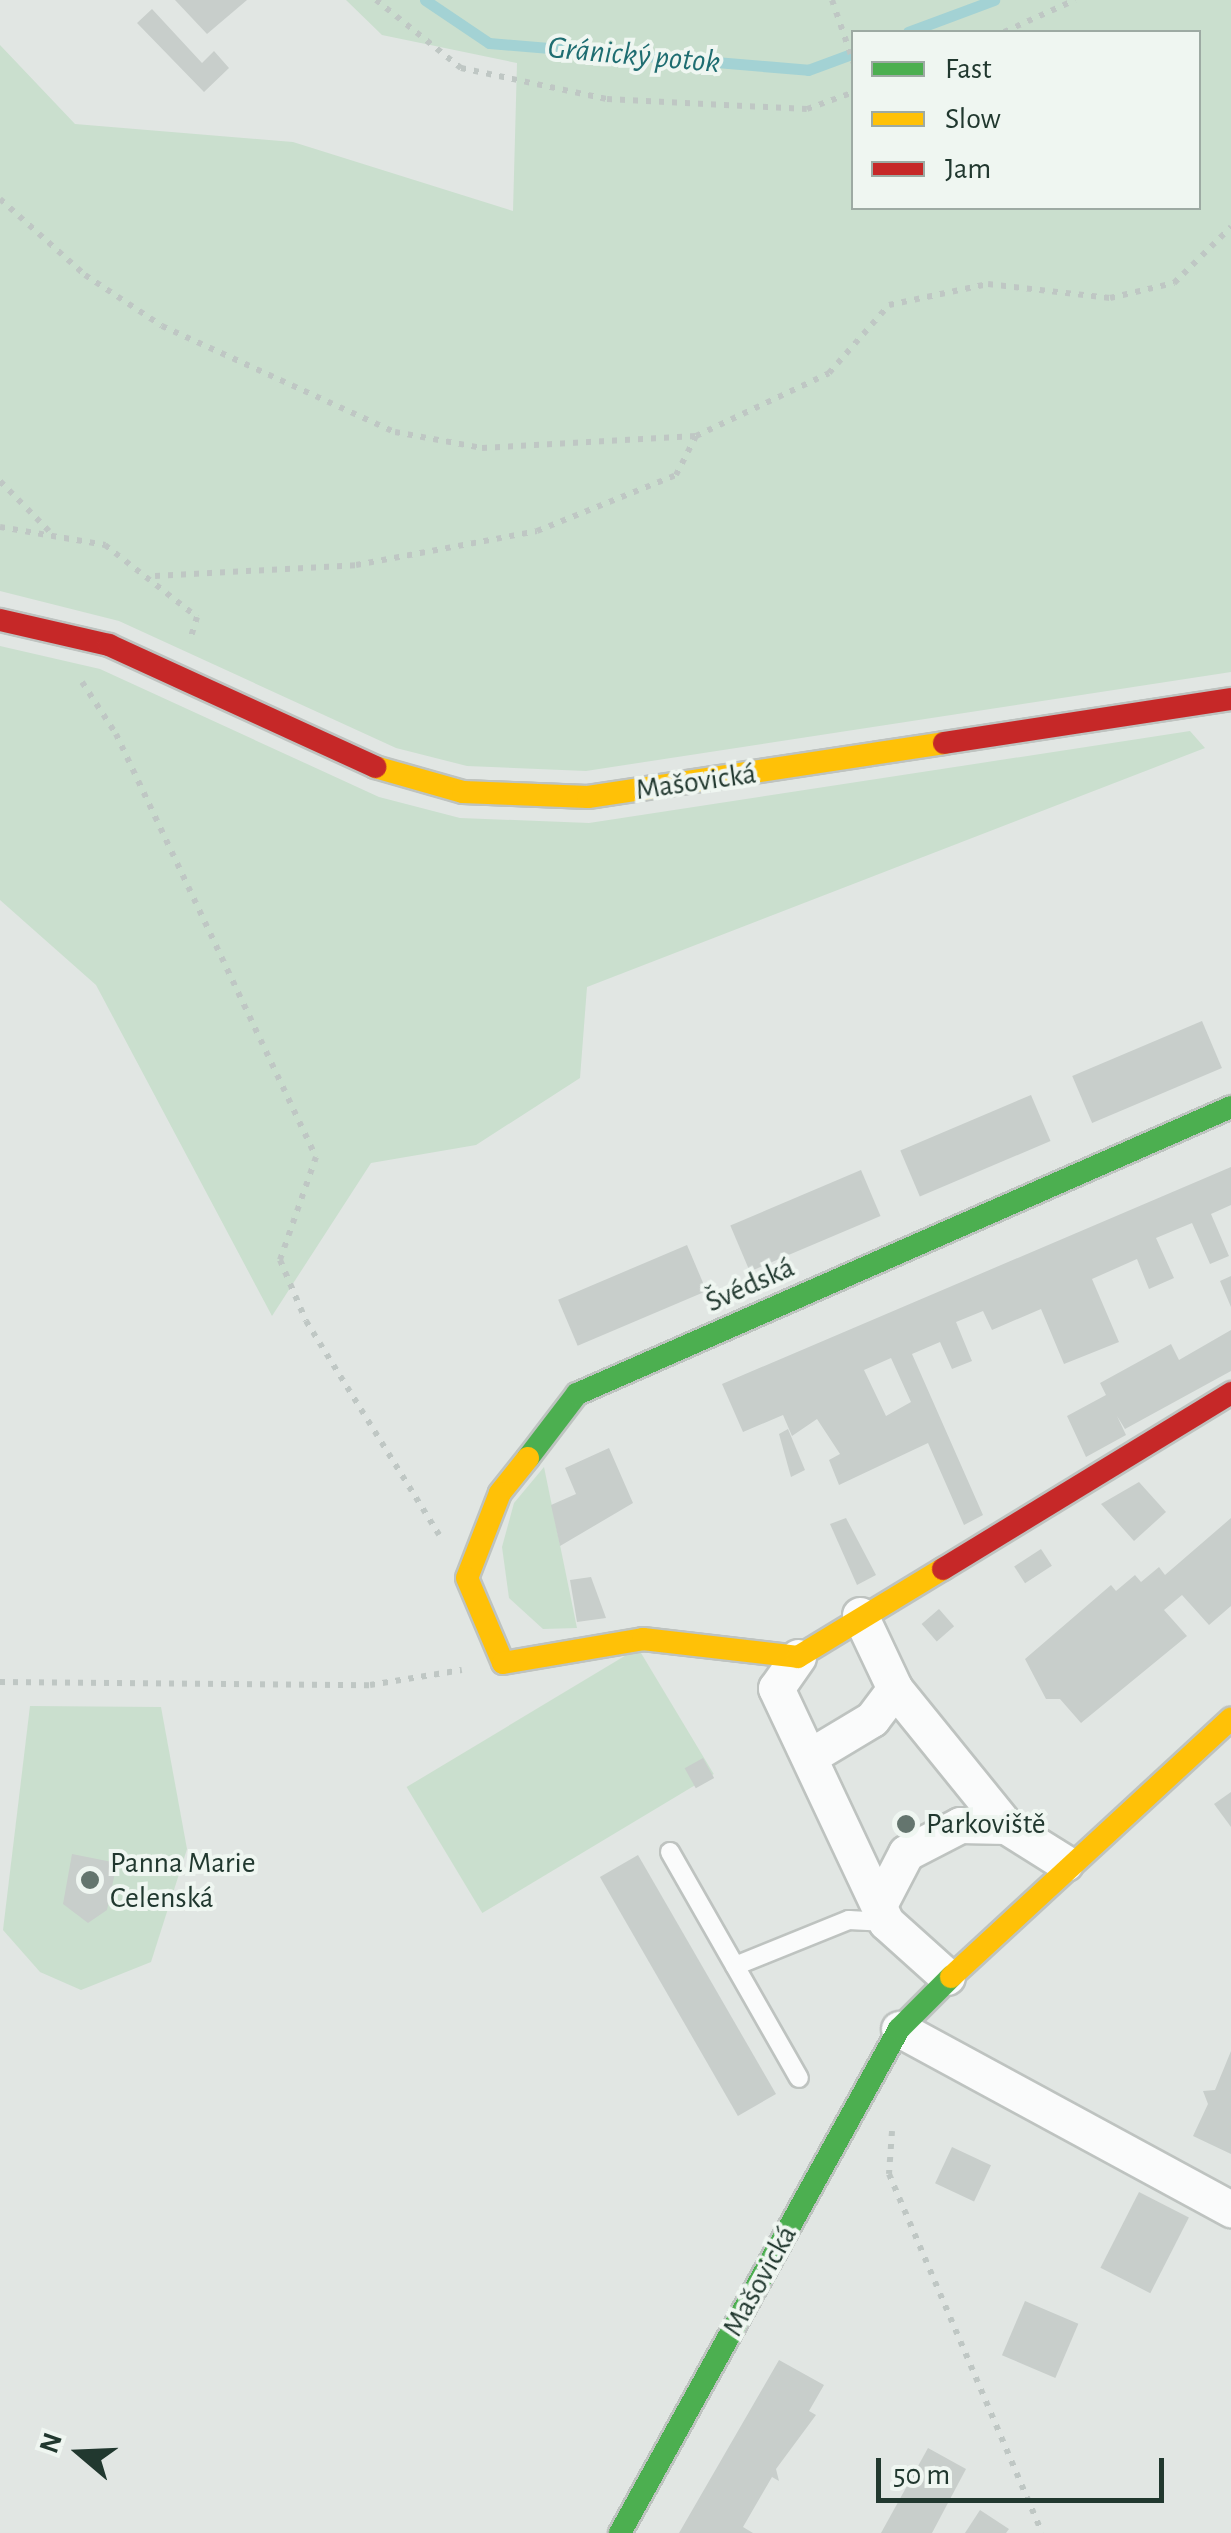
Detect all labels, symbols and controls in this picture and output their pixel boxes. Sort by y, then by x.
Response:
water label: Gránický potok [546,28,722,82]
legend [851,30,1201,210]
text: Fast [945,54,992,84]
text: Slow [945,104,1001,134]
text: Jam [945,154,991,184]
street label: Mašovická [634,756,758,808]
street label: Švédská [700,1250,800,1320]
place label: Parkoviště [926,1806,1046,1842]
marker: Parkoviště [895,1813,917,1835]
place label: Panna Marie Celenská [110,1845,256,1916]
marker: Panna Marie Celenská [79,1869,101,1891]
street label: Mašovická [715,2219,805,2343]
north arrow [30,2403,130,2503]
text: N [35,2429,68,2457]
scale bar [881,2438,1168,2500]
text: 50 m [893,2460,950,2490]

